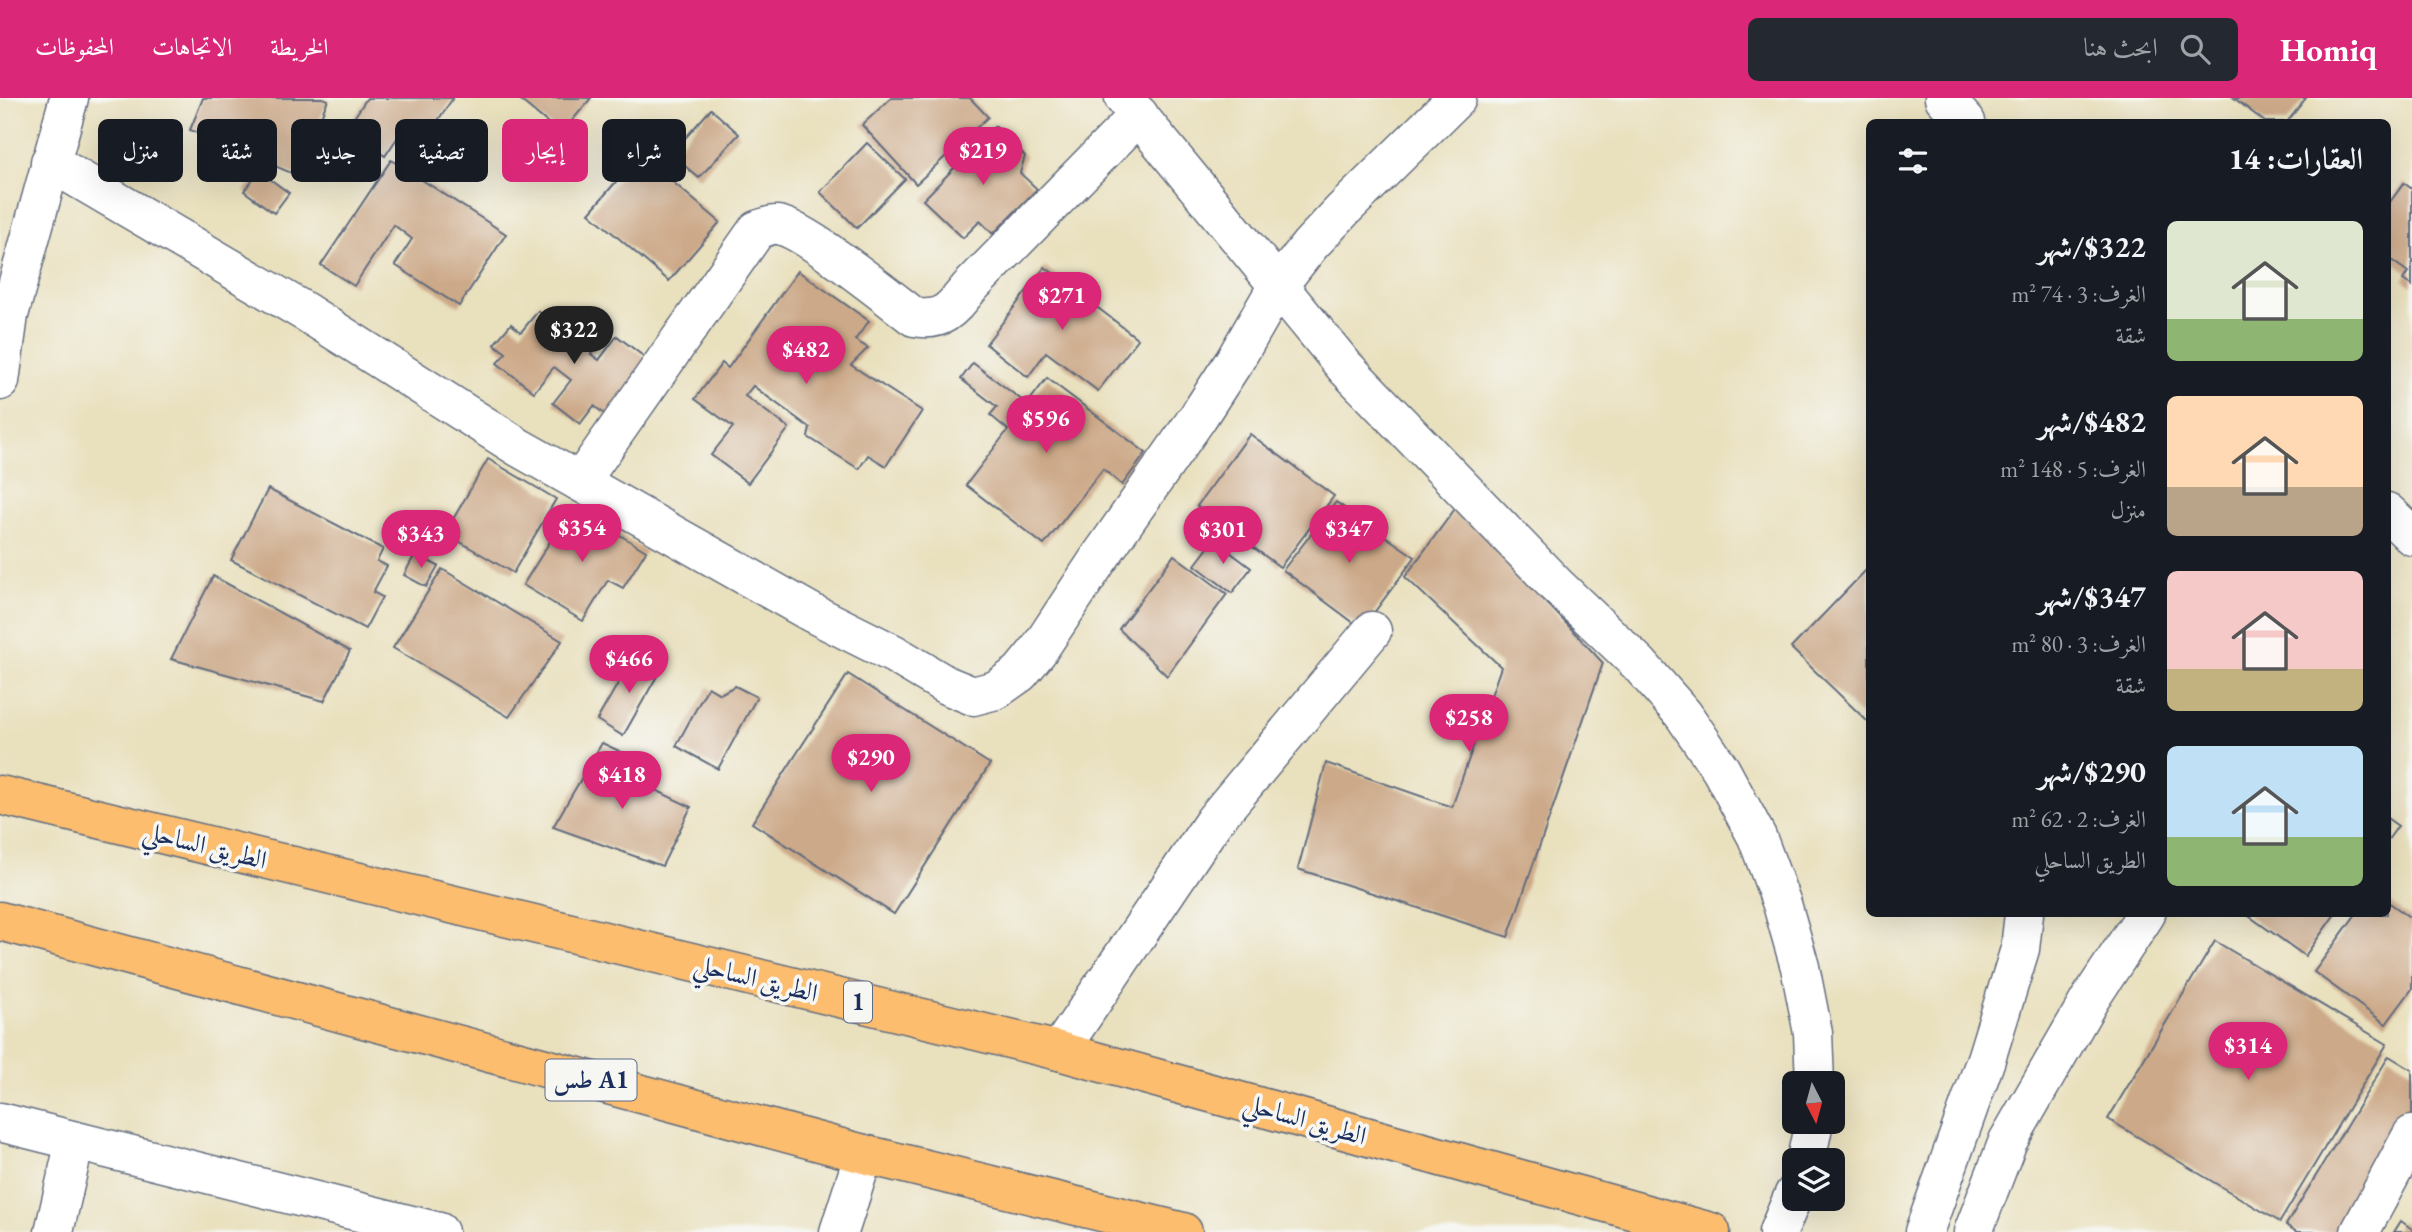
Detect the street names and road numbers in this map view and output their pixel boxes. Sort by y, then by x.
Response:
street label: الطريق الساحلي [138,813,270,885]
street label: الطريق الساحلي [689,946,821,1018]
road number: 1 [844,982,872,1022]
road number: طس A1 [546,1060,636,1100]
street label: الطريق الساحلي [1237,1085,1370,1160]

